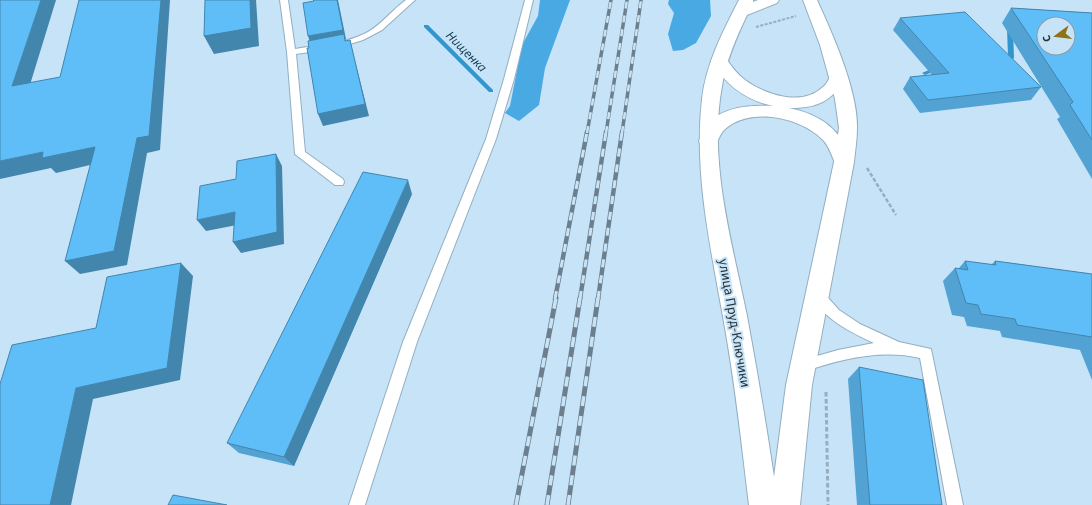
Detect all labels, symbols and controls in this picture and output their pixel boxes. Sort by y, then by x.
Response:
north arrow [1036,16,1076,56]
water label: Нищенка [442,27,491,76]
text: С [1039,33,1055,43]
street label: улица Пруд-Ключики [713,257,755,389]

